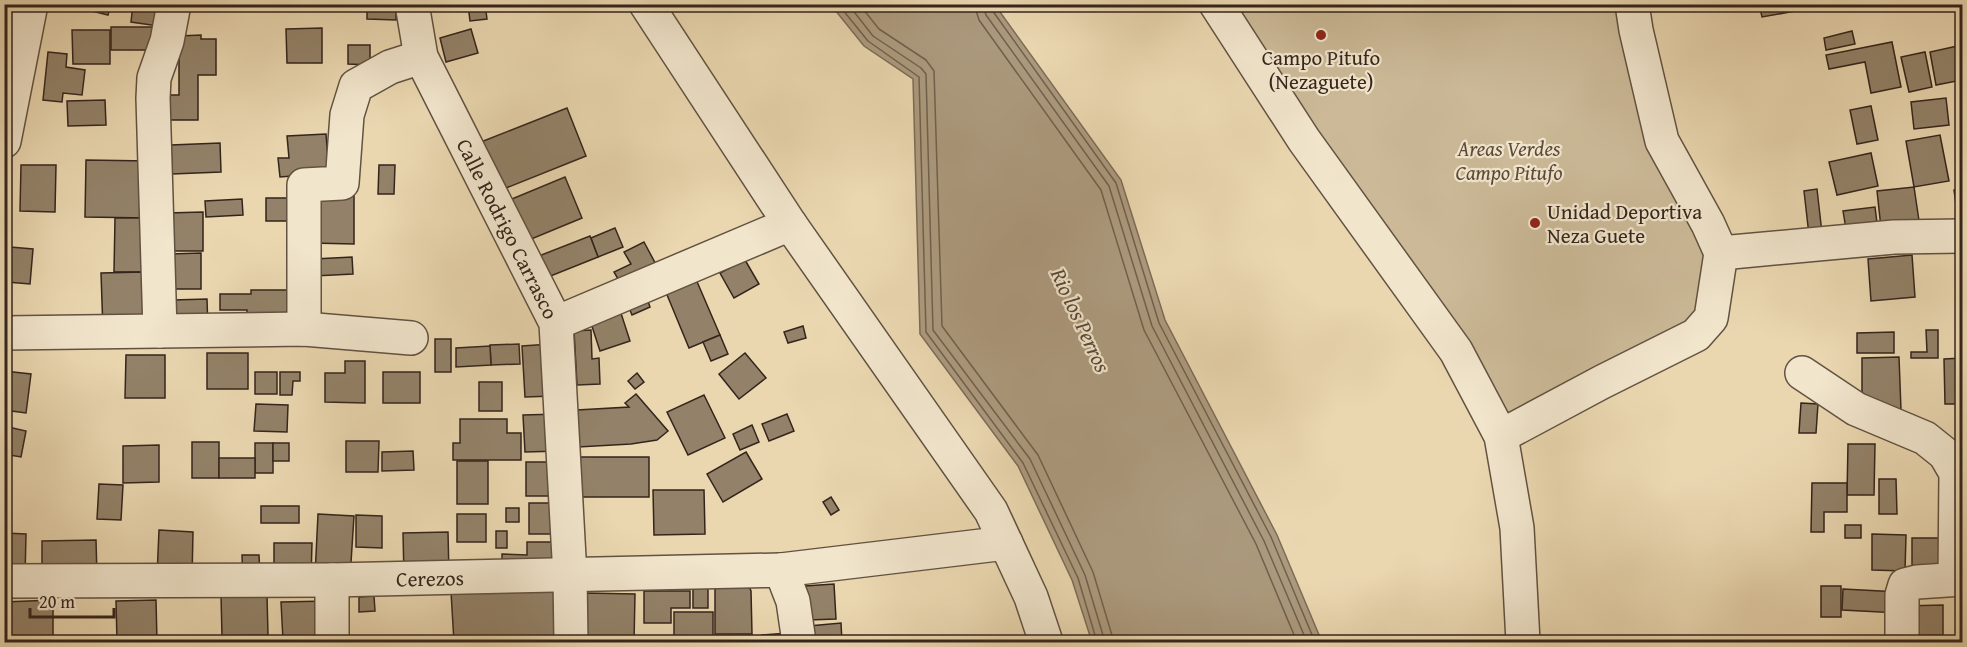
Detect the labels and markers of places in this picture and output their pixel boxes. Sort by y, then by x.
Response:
marker: Campo Pitufo (Nezaguete) [1314,28,1328,42]
place label: Campo Pitufo (Nezaguete) [1262,42,1380,97]
place label: Unidad Deportiva Neza Guete [1547,196,1702,251]
marker: Unidad Deportiva Neza Guete [1528,216,1542,230]

